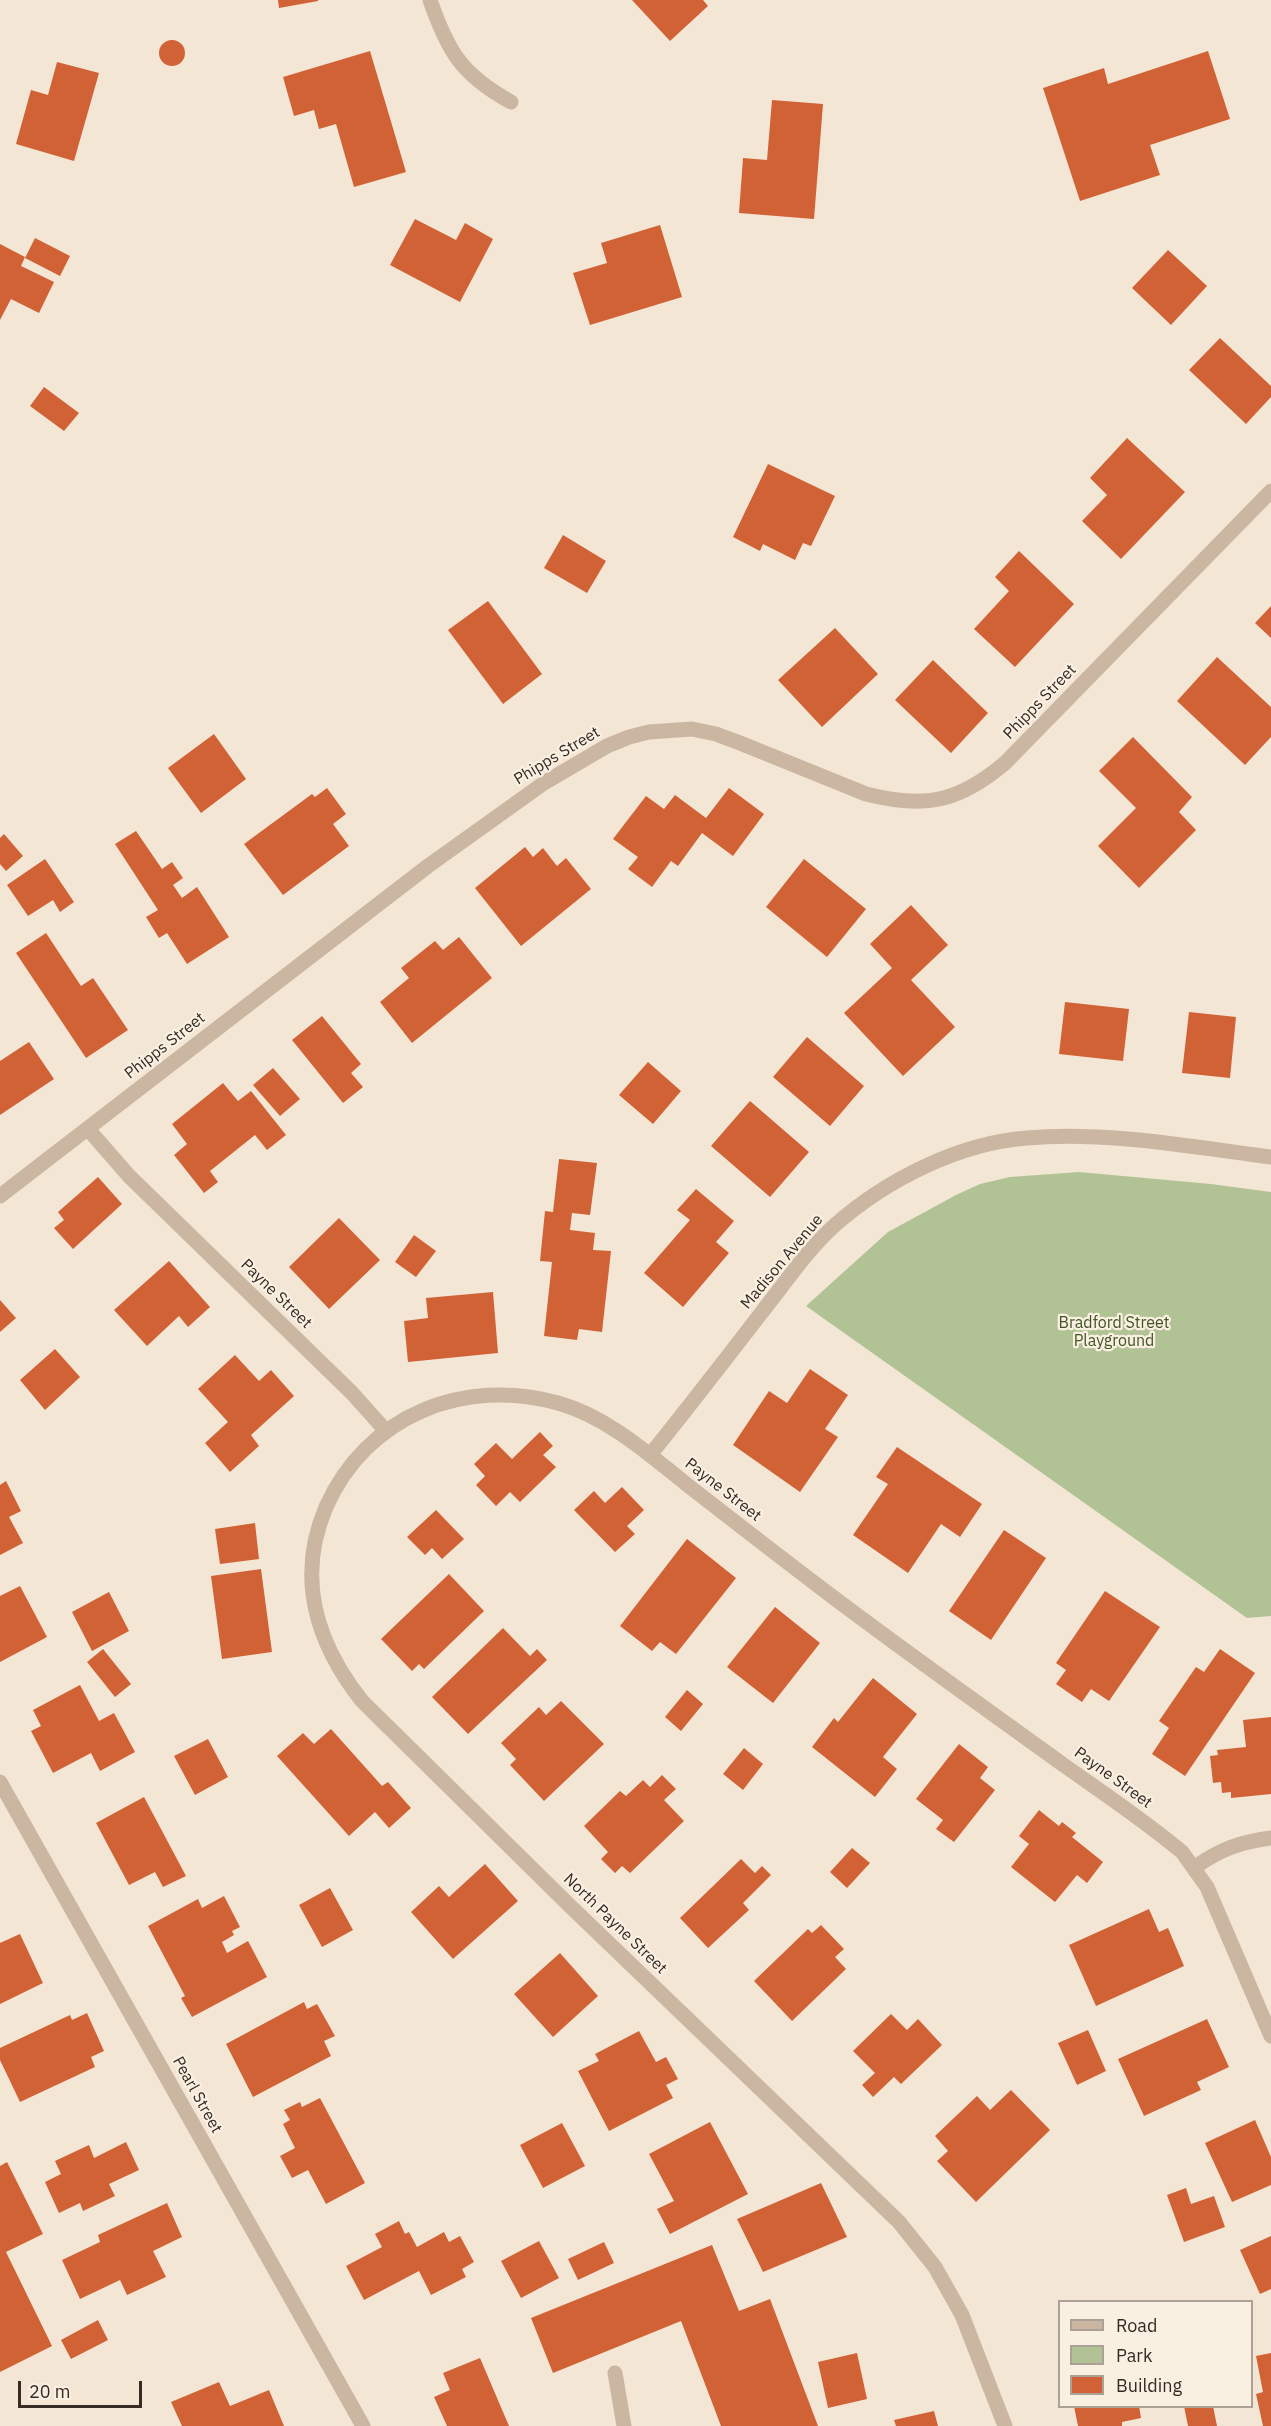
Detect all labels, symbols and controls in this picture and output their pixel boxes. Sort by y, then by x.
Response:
street label: Phipps Street [999,661,1081,743]
street label: Phipps Street [511,723,603,789]
street label: Phipps Street [121,1009,209,1083]
street label: Madison Avenue [737,1211,827,1313]
street label: Payne Street [236,1255,316,1333]
park label: Bradford Street Playground [1059,1313,1169,1351]
street label: Payne Street [681,1454,765,1526]
street label: Payne Street [1070,1743,1156,1813]
street label: North Payne Street [559,1870,671,1978]
street label: Pearl Street [168,2053,226,2137]
legend [1058,2300,1253,2408]
text: Road [1116,2314,1157,2337]
text: Park [1116,2344,1152,2367]
scale bar [21,2369,146,2407]
text: Building [1116,2374,1182,2397]
text: 20 m [29,2380,71,2403]

